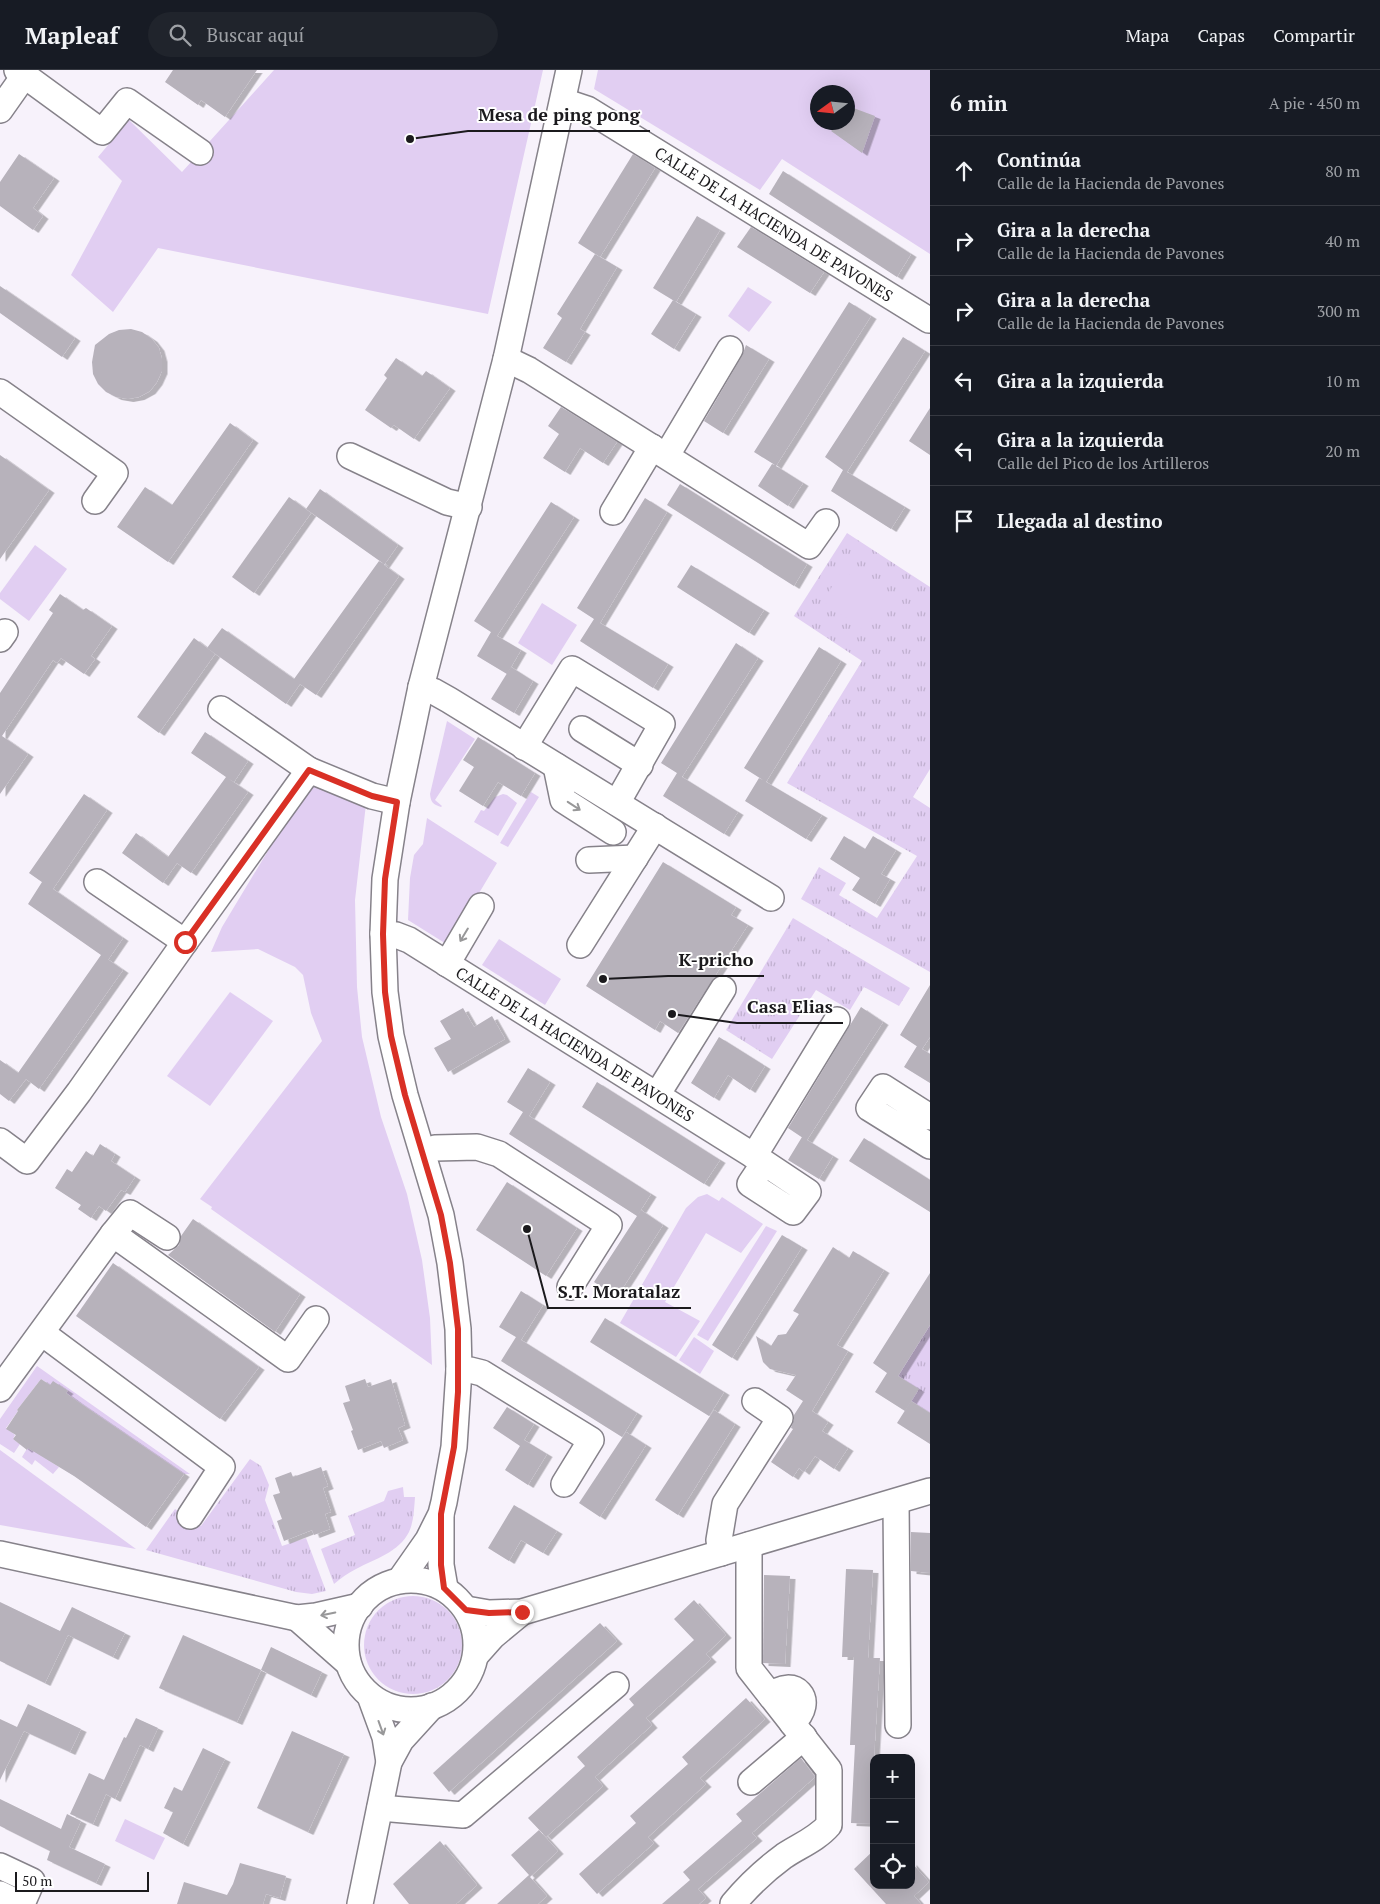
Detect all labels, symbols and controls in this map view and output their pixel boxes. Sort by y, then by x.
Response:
search box [148,12,498,57]
text: Mapleaf [25,19,118,51]
icon: search [166,21,194,49]
text: Buscar aquí [206,22,304,47]
text: Mapa [1125,23,1169,47]
text: Capas [1197,23,1245,47]
text: Compartir [1273,23,1355,47]
north arrow [810,85,855,130]
text: 6 min [950,89,1007,117]
text: A pie · 450 m [1269,92,1360,114]
callout: Mesa de ping pong [468,98,650,131]
text: Mesa de ping pong [478,102,641,126]
street label: CALLE DE LA HACIENDA DE PAVONES [651,141,897,307]
text: Continúa [997,147,1081,172]
icon: ahead [950,157,978,185]
text: 80 m [1325,160,1360,182]
text: Calle de la Hacienda de Pavones [997,172,1225,194]
text: Gira a la derecha [997,217,1150,242]
icon: right [950,227,978,255]
text: 40 m [1325,230,1360,252]
text: Calle de la Hacienda de Pavones [997,242,1225,264]
text: Gira a la derecha [997,287,1150,312]
icon: right [950,297,978,325]
text: 300 m [1317,300,1360,322]
text: Calle de la Hacienda de Pavones [997,312,1225,334]
icon: left [950,367,978,395]
text: Gira a la izquierda [997,368,1164,393]
text: 10 m [1325,370,1360,392]
text: Gira a la izquierda [997,427,1164,452]
icon: left [950,437,978,465]
text: 20 m [1325,440,1360,462]
text: Calle del Pico de los Artilleros [997,452,1209,474]
icon: arrive [950,507,978,535]
text: Llegada al destino [997,508,1163,533]
one-way arrow [567,801,581,812]
one-way arrow [459,927,469,942]
route start [174,931,197,954]
callout: K-pricho [668,943,764,976]
text: K-pricho [678,947,754,971]
street label: CALLE DE LA HACIENDA DE PAVONES [452,961,698,1127]
callout: Casa Elias [737,990,843,1023]
text: Casa Elias [747,994,833,1018]
callout: S.T. Moratalaz [548,1275,691,1308]
text: S.T. Moratalaz [558,1279,680,1303]
route end [511,1601,534,1624]
one-way arrow [321,1609,337,1619]
one-way arrow [377,1720,386,1736]
map controls [870,1754,915,1889]
button: + [870,1754,915,1799]
button: − [870,1799,915,1844]
button: locate [870,1844,915,1889]
scale bar [15,1869,149,1892]
text: 50 m [22,1871,52,1890]

